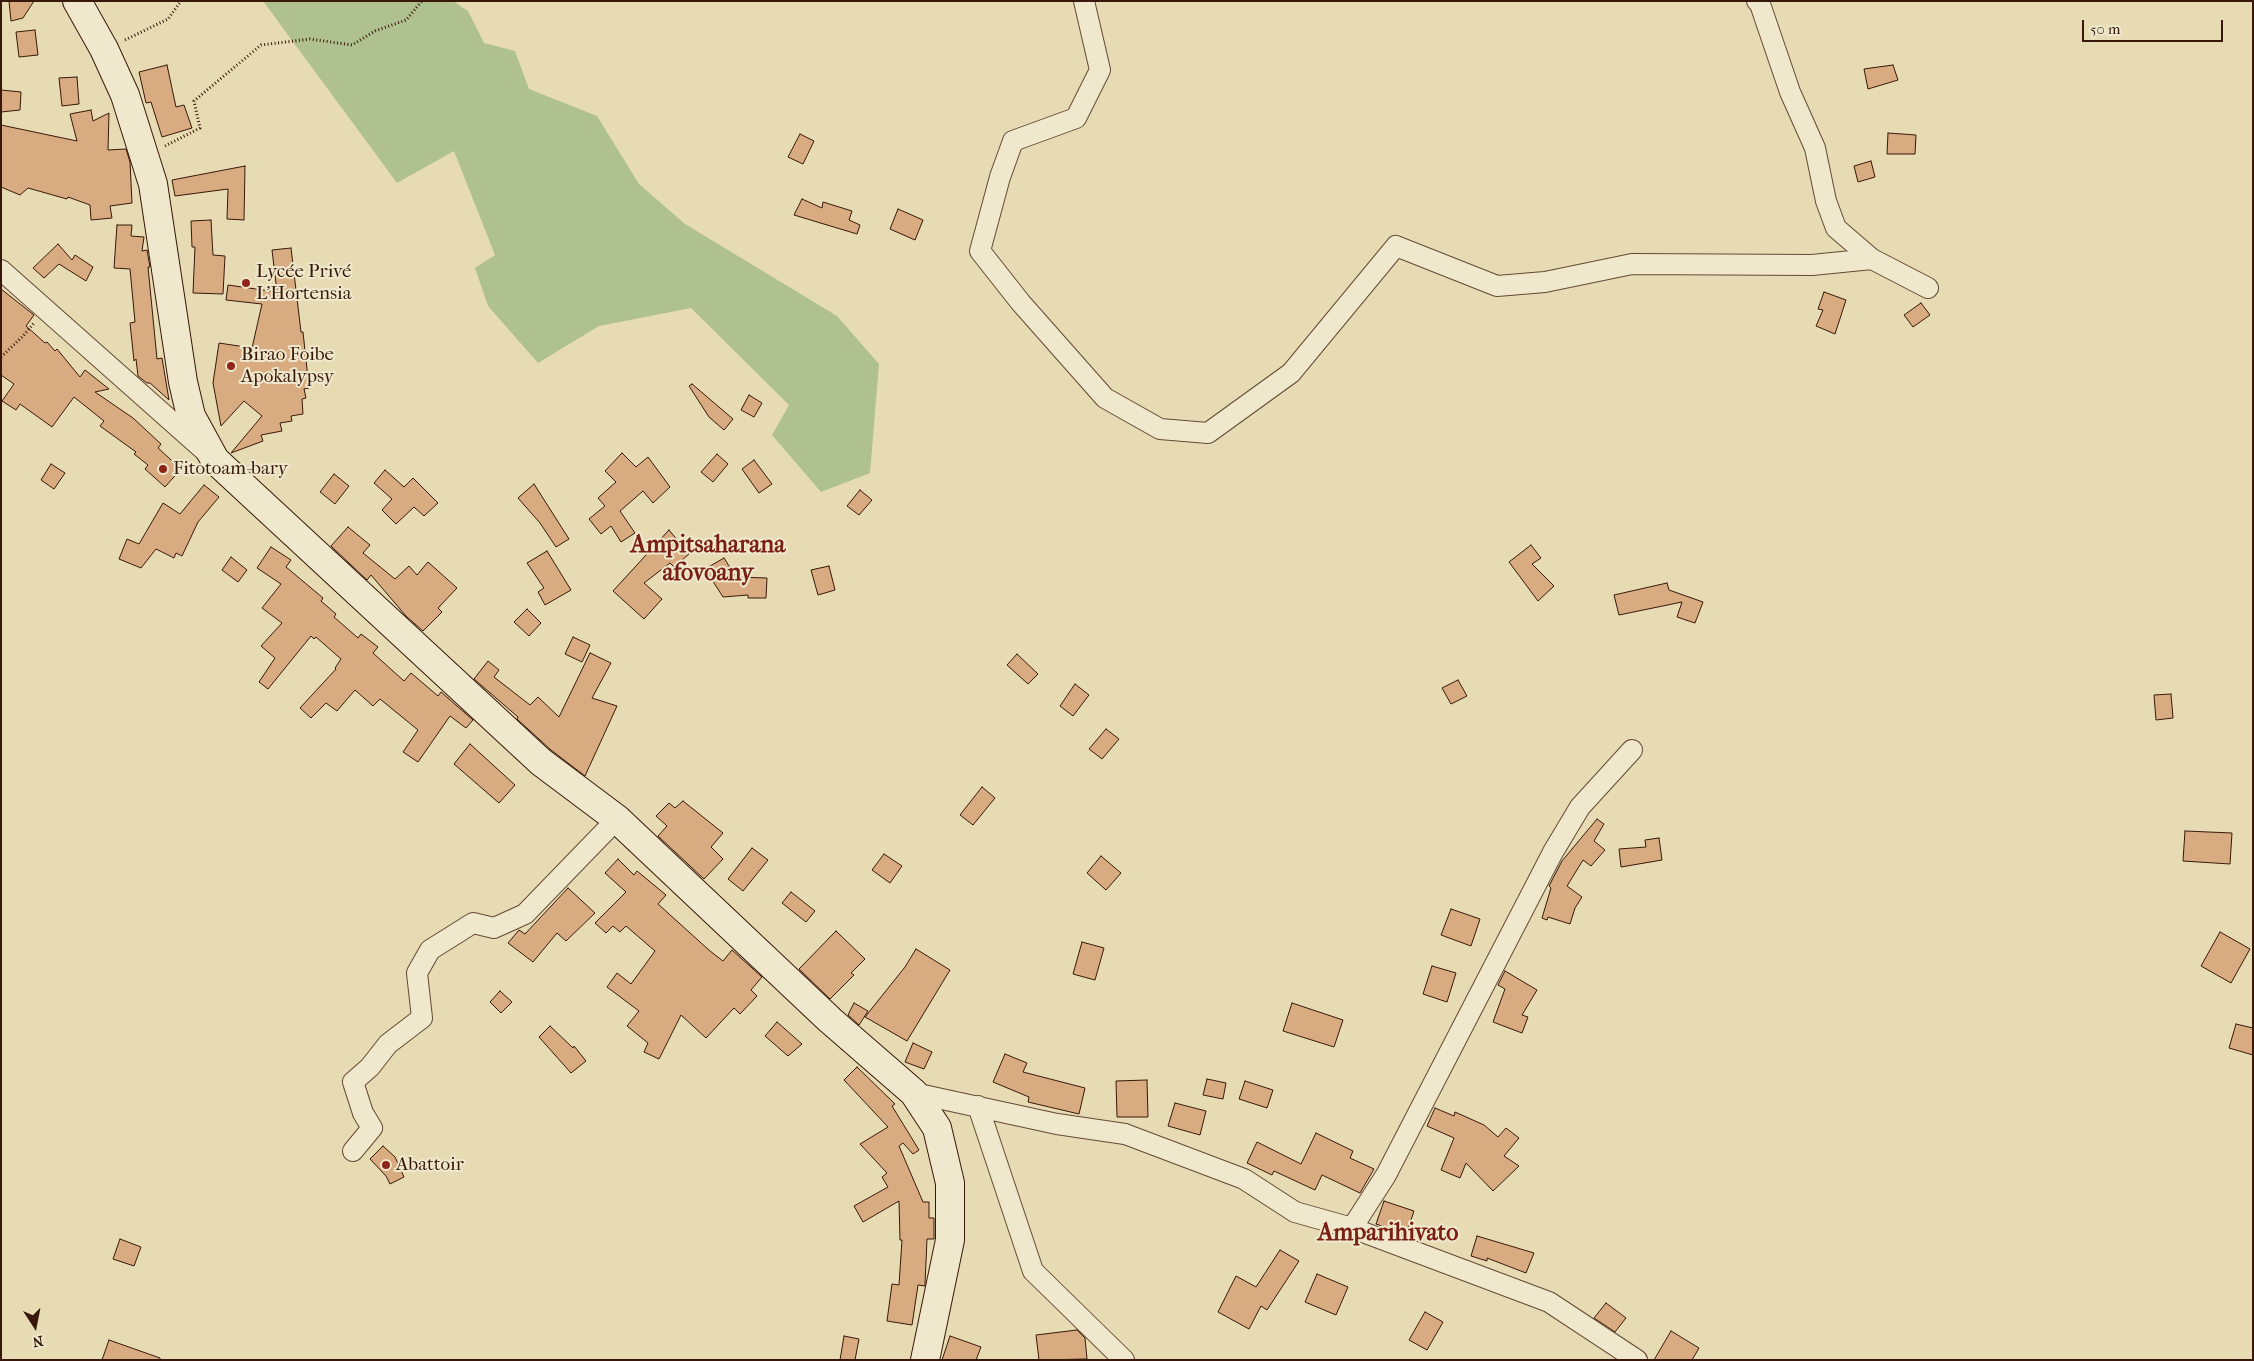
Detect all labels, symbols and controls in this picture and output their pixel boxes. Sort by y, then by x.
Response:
scale bar [2084,10,2225,42]
text: 50 m [2090,20,2120,38]
place label: Lycée Privé L'Hortensia [256,261,351,305]
marker: Lycée Privé L'Hortensia [240,277,252,289]
place label: Birao Foibe Apokalypsy [241,344,334,388]
marker: Birao Foibe Apokalypsy [225,360,237,372]
place label: Fitotoam-bary [173,458,288,480]
marker: Fitotoam-bary [157,463,169,475]
district label: Ampitsaharana afovoany [631,532,785,588]
place label: Abattoir [396,1154,464,1176]
marker: Abattoir [380,1159,392,1171]
district label: Amparihivato [1318,1220,1458,1248]
north arrow [10,1301,60,1351]
text: N [31,1332,45,1351]

